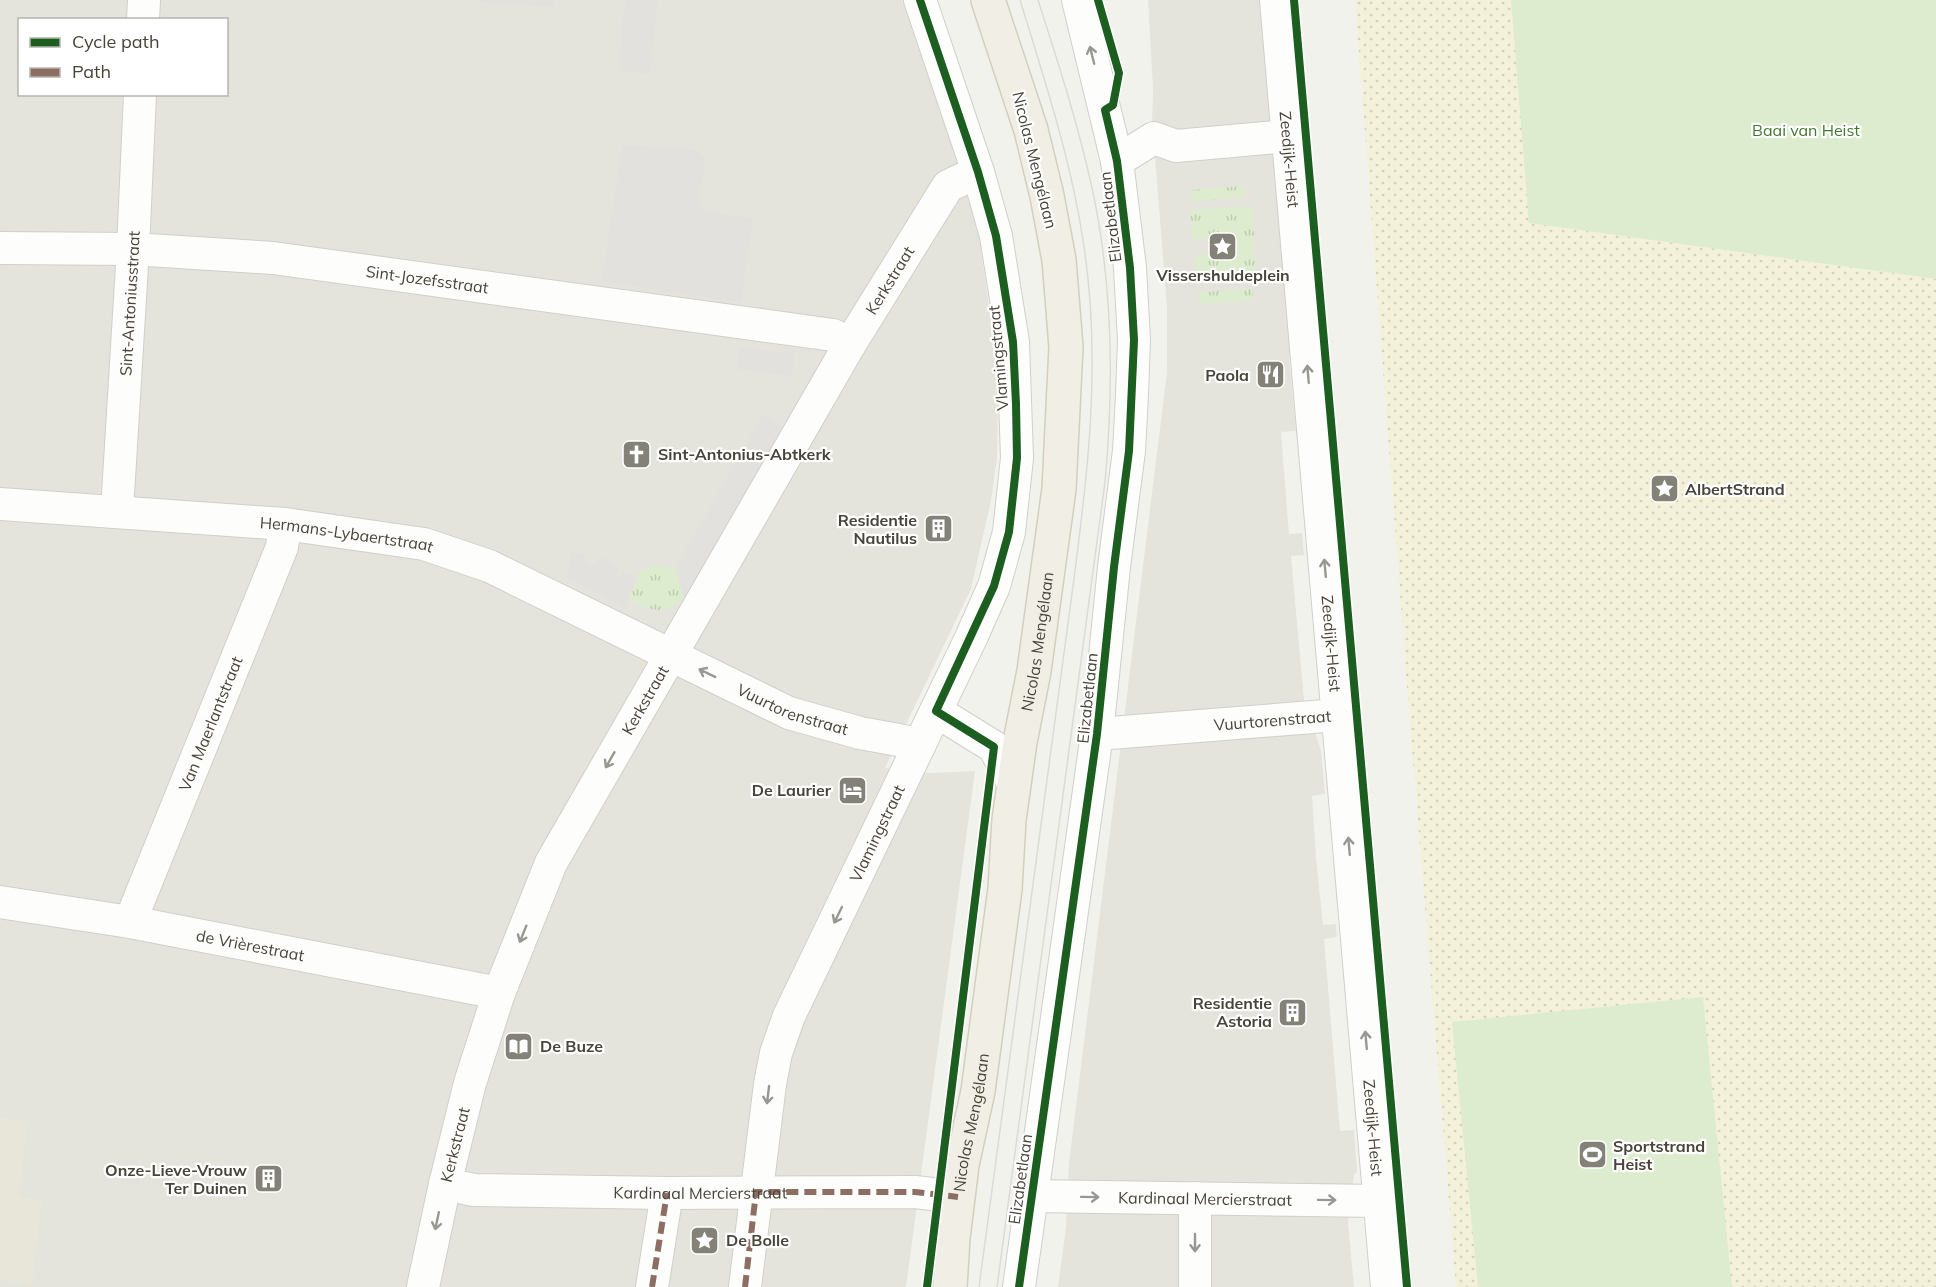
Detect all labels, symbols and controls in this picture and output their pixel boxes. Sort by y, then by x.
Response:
legend [18,18,228,96]
text: Cycle path [72,30,159,53]
one-way arrow [1085,46,1097,65]
text: Path [72,60,111,83]
street label: Nicolas Mengélaan [1008,89,1062,231]
street label: Zeedijk-Heist [1276,110,1304,209]
park label: Baai van Heist [1752,120,1860,140]
street label: Elizabetlaan [1095,171,1125,263]
street label: Sint-Antoniusstraat [115,230,144,377]
place icon: Vissershuldeplein [1207,231,1239,263]
street label: Kerkstraat [861,242,918,318]
street label: Sint-Jozefsstraat [365,261,490,298]
place label: Vissershuldeplein [1155,265,1290,285]
street label: Vlamingstraat [983,304,1013,411]
restaurant icon: Paola [1254,359,1286,391]
one-way arrow [1302,364,1313,384]
place label: Paola [1205,365,1249,385]
church icon: Sint-Antonius-Abtkerk [621,438,653,470]
place label: Sint-Antonius-Abtkerk [658,444,832,464]
place icon: AlbertStrand [1648,473,1680,505]
place label: AlbertStrand [1685,479,1785,499]
place label: Residentie Nautilus [838,510,917,548]
street label: Hermans-Lybaertstraat [259,512,436,557]
building icon: Residentie Nautilus [922,513,954,545]
one-way arrow [1319,559,1330,579]
street label: Nicolas Mengélaan [1016,571,1058,713]
street label: Zeedijk-Heist [1317,594,1346,693]
street label: Elizabetlaan [1072,652,1102,744]
street label: Van Maerlantstraat [174,653,247,794]
street label: Kerkstraat [617,662,673,738]
one-way arrow [699,666,717,678]
street label: Vuurtorenstraat [734,679,851,739]
street label: Vuurtorenstraat [1213,706,1332,735]
one-way arrow [604,751,616,768]
hotel icon: De Laurier [836,774,868,806]
place label: De Laurier [752,780,832,800]
street label: Vlamingstraat [845,781,909,885]
one-way arrow [1343,837,1354,857]
one-way arrow [831,905,843,923]
one-way arrow [517,924,528,943]
street label: de Vrièrestraat [195,925,306,965]
place label: Residentie Astoria [1193,993,1272,1031]
building icon: Residentie Astoria [1277,996,1309,1028]
library icon: De Buze [503,1030,535,1062]
one-way arrow [1360,1031,1371,1051]
place label: De Buze [540,1036,603,1056]
street label: Nicolas Mengélaan [949,1052,993,1193]
street label: Zeedijk-Heist [1359,1079,1387,1177]
one-way arrow [763,1085,774,1105]
street label: Kerkstraat [436,1105,474,1184]
street label: Elizabetlaan [1004,1132,1036,1226]
place label: Sportstrand Heist [1613,1136,1705,1174]
sports icon: Sportstrand Heist [1576,1139,1608,1171]
place label: Onze-Lieve-Vrouw Ter Duinen [105,1160,247,1198]
building icon: Onze-Lieve-Vrouw Ter Duinen [252,1163,284,1195]
street label: Kardinaal Mercierstraat [613,1182,788,1203]
street label: Kardinaal Mercierstraat [1118,1187,1292,1210]
one-way arrow [1079,1191,1099,1203]
one-way arrow [1316,1194,1336,1206]
one-way arrow [431,1210,442,1230]
place icon: De Bolle [689,1224,721,1256]
place label: De Bolle [726,1230,789,1250]
one-way arrow [1189,1232,1201,1252]

